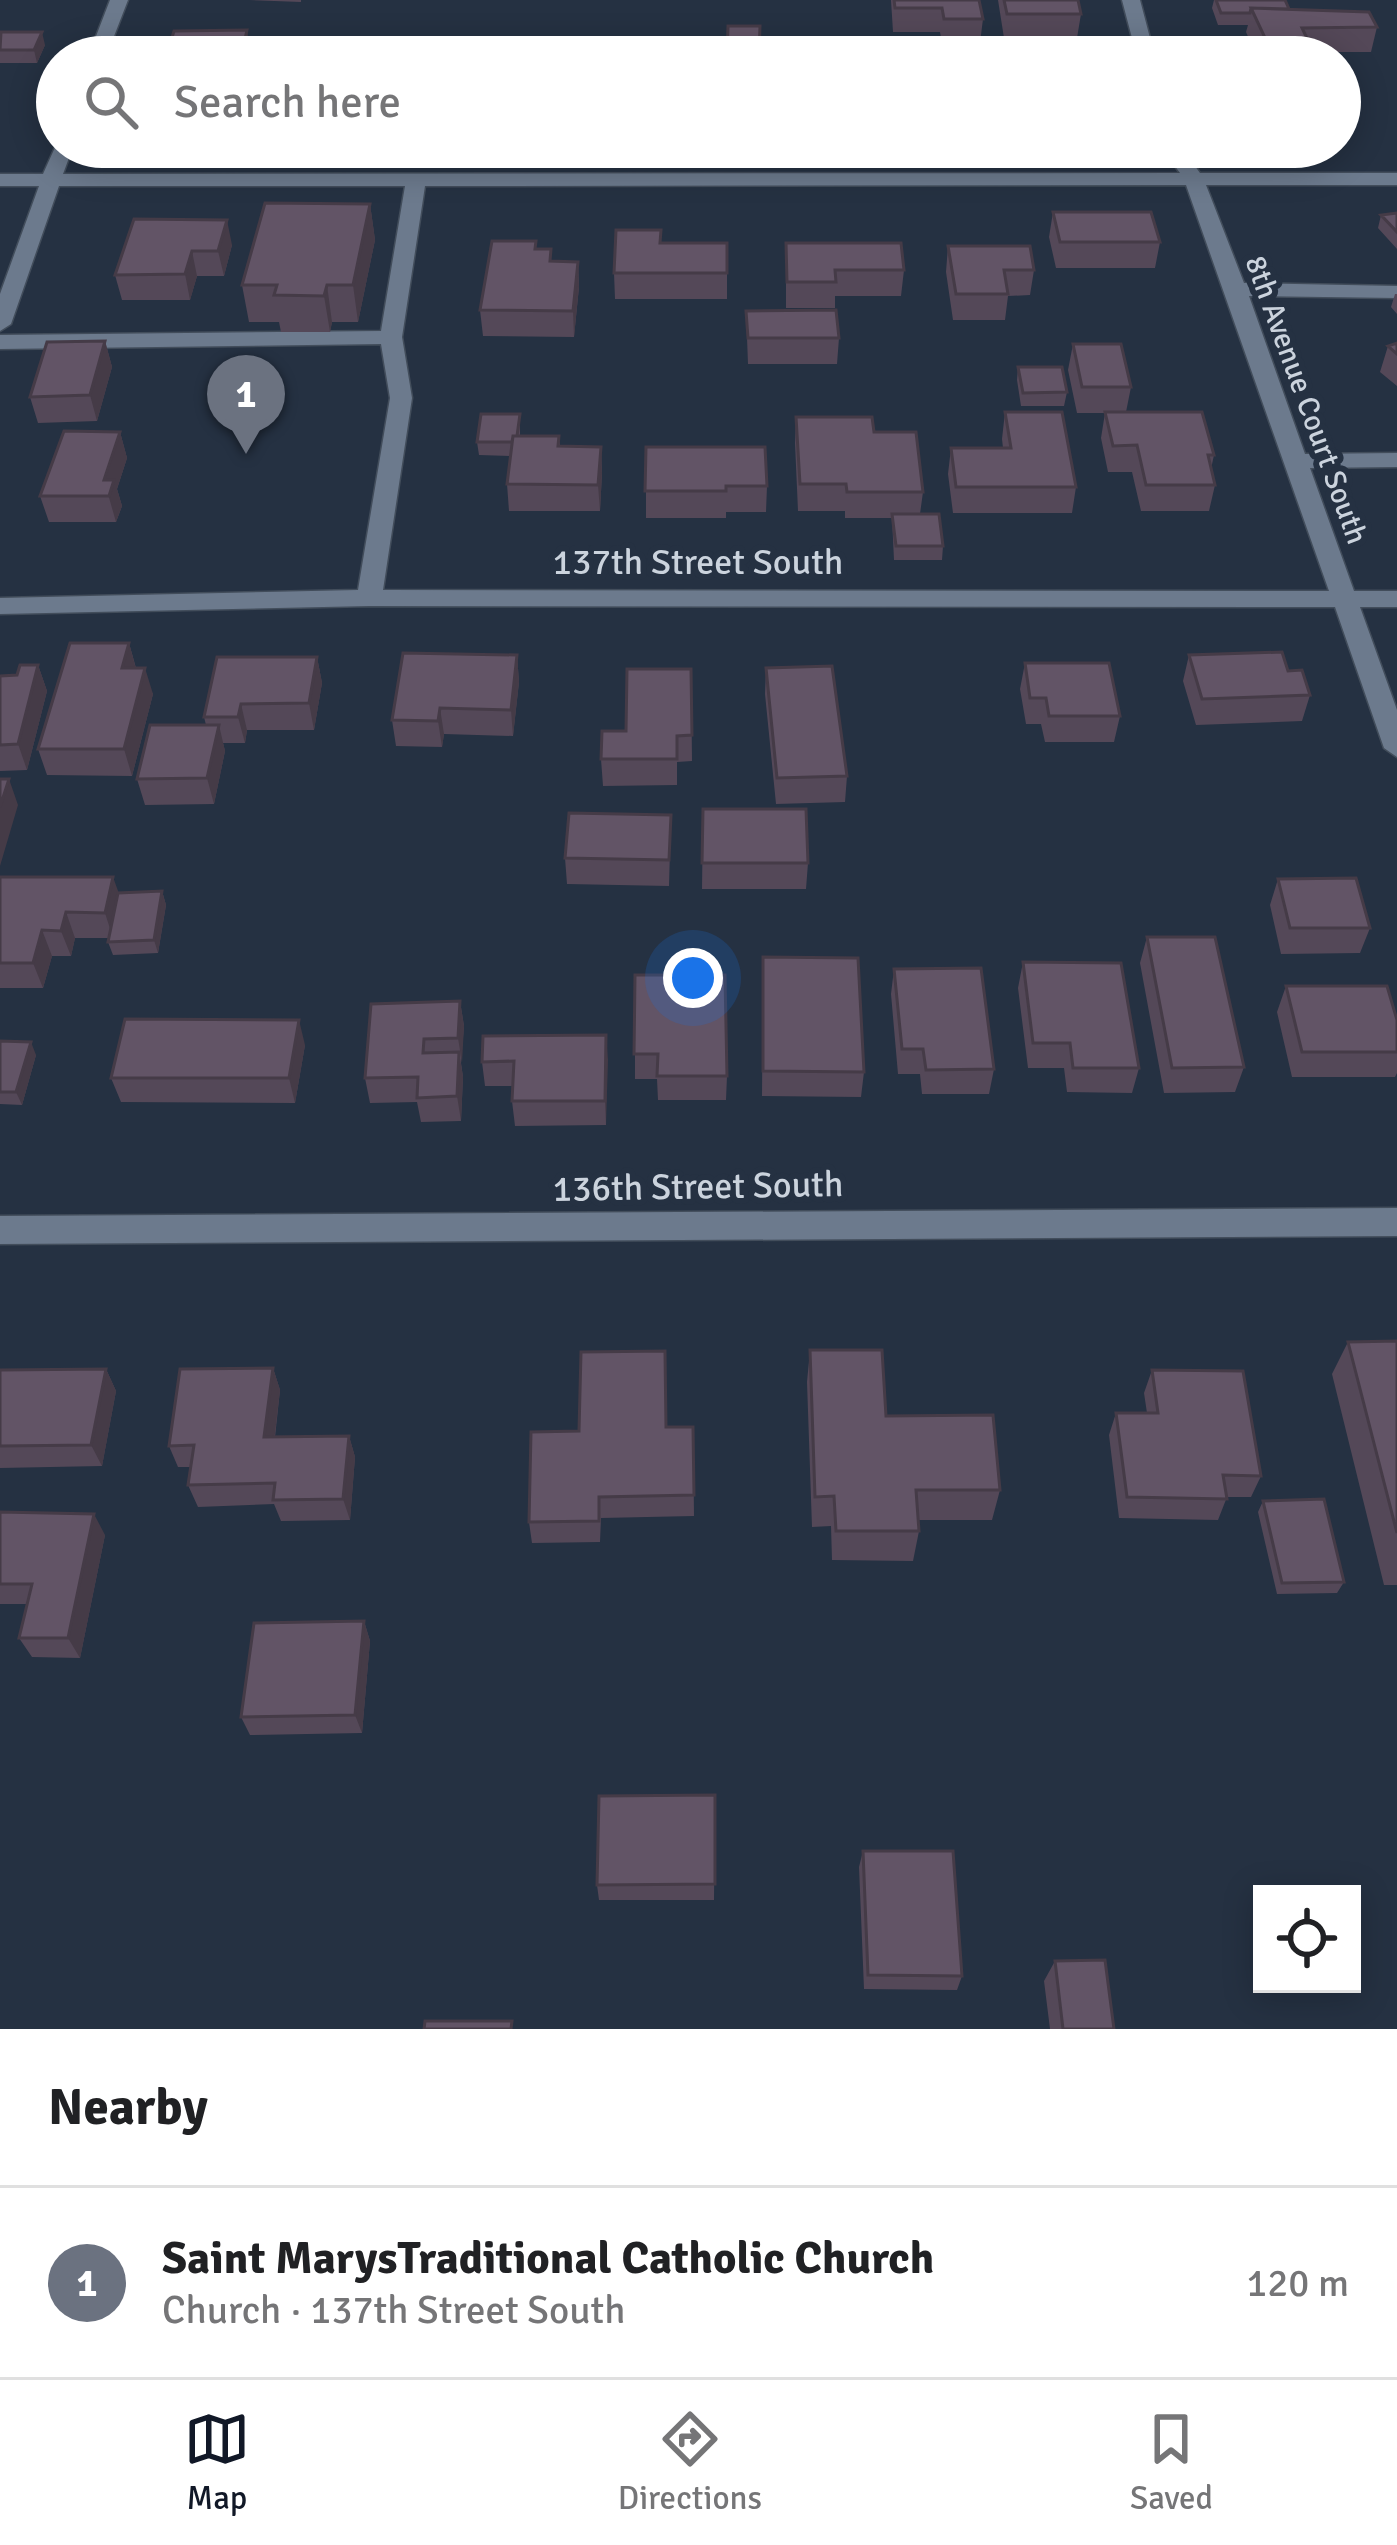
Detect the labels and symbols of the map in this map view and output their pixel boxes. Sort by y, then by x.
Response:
street label: 8th Avenue Court South [1237,251,1375,549]
pin: 1 [207,355,285,454]
street label: 137th Street South [553,540,843,585]
your location [663,948,723,1008]
street label: 136th Street South [552,1162,844,1212]

